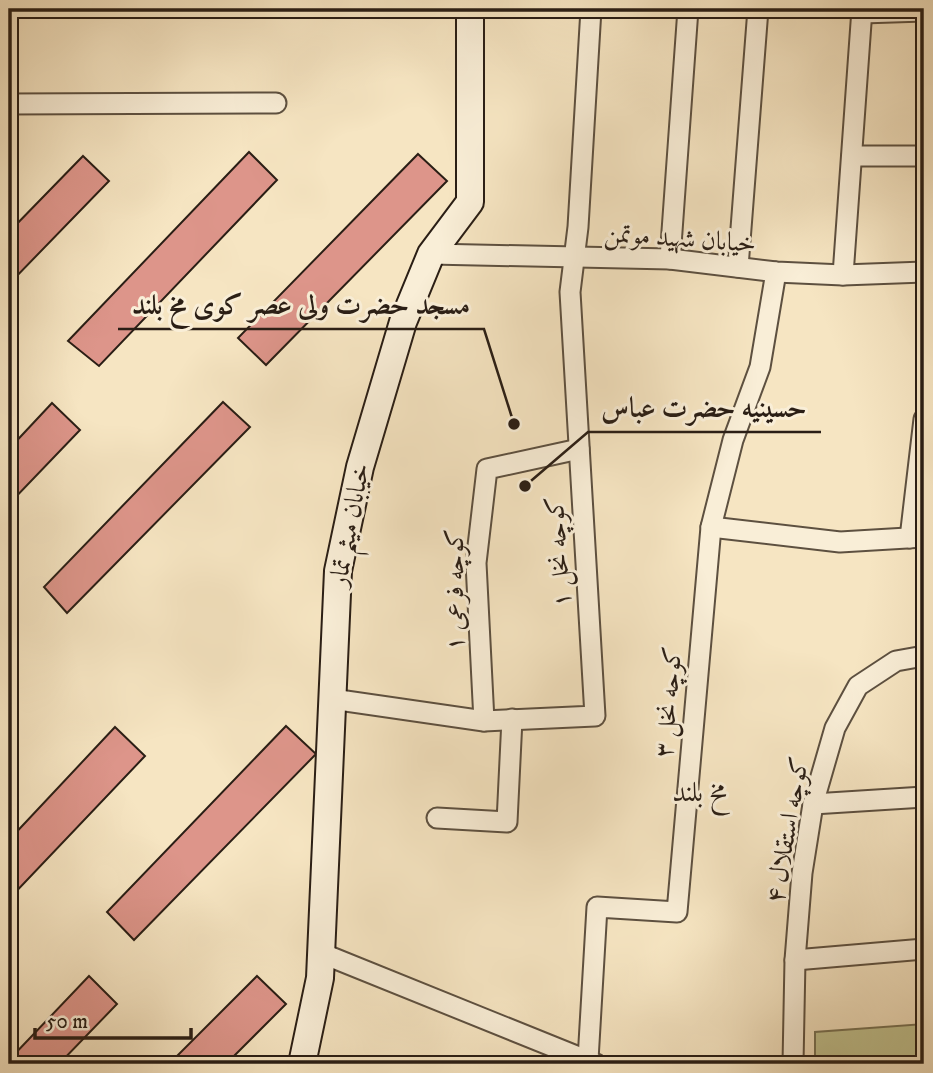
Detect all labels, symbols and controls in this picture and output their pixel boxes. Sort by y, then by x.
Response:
street label: خیابان شهید موتمن [603,217,757,261]
callout: مسجد حضرت ولی عصر کوی مخ بلند [118,280,484,329]
text: مسجد حضرت ولی عصر کوی مخ بلند [132,288,470,329]
callout: حسینیه حضرت عباس [588,383,821,432]
text: حسینیه حضرت عباس [601,391,807,426]
street label: خیابان میثم تمار [321,461,386,594]
street label: کوچه نخل ۱ [539,495,579,609]
street label: کوچه فرعی ۱ [439,529,472,651]
street label: کوچه نخل ۳ [648,645,690,759]
street label: کوچه استقلال ۴ [759,754,817,906]
district label: مخ بلند [672,775,731,816]
scale bar [35,996,191,1040]
text: 50 m [46,1009,88,1035]

